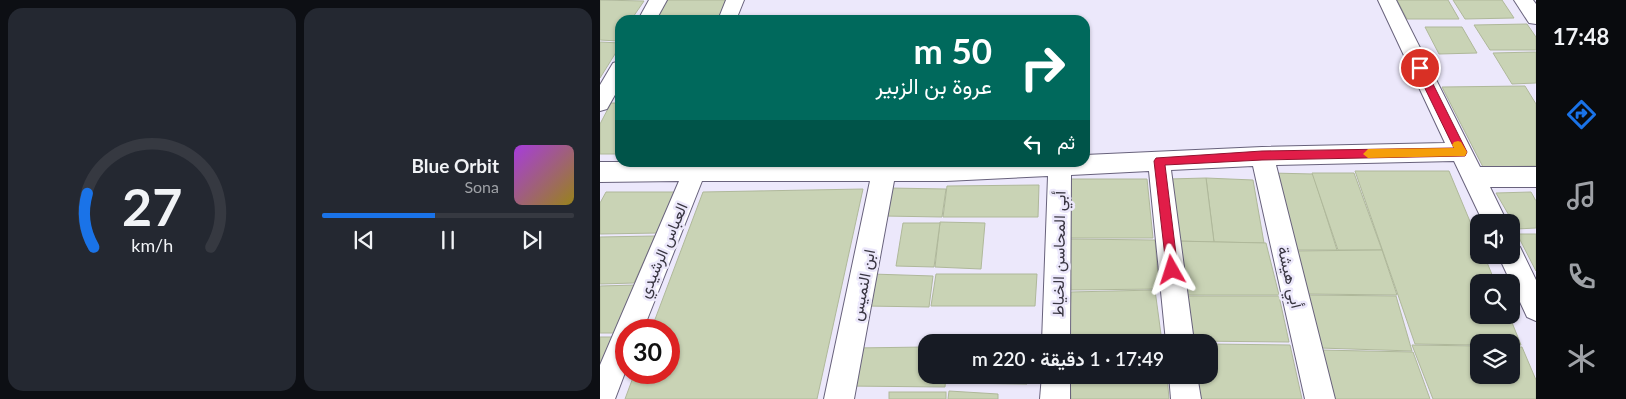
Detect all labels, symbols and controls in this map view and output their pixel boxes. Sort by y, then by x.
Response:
text: 17:48 [1553,23,1609,50]
text: 50 m [914,29,992,71]
icon: right [1010,35,1075,100]
pin [1399,47,1441,89]
icon: arrive [1406,54,1434,82]
text: عروة بن الزبير [876,72,992,99]
icon: directions [1564,97,1599,132]
icon: left [1019,130,1047,158]
text: ثم [1057,130,1075,153]
text: Blue Orbit [411,154,499,177]
text: 27 [122,175,182,237]
text: Sona [464,177,499,196]
icon: music [1564,178,1599,213]
street label: أبي المحاسن الخياط [1047,190,1074,317]
street label: العباس الرشيدي [633,199,695,302]
map controls [1470,214,1520,384]
button: sound [1470,214,1520,264]
icon: previous [350,226,378,254]
icon: pause [434,226,462,254]
icon: next [518,226,546,254]
text: km/h [131,234,173,256]
position arrow [1145,243,1197,295]
street label: أبي هيشة [1270,244,1307,311]
street label: ابن النميس [846,248,880,323]
icon: phone [1564,259,1599,294]
button: search [1470,274,1520,324]
speed limit sign: 30 [615,319,680,384]
button: layers [1470,334,1520,384]
icon: climate [1564,341,1599,376]
text: 17:49 · 1 دقيقة · 220 m [972,347,1164,370]

